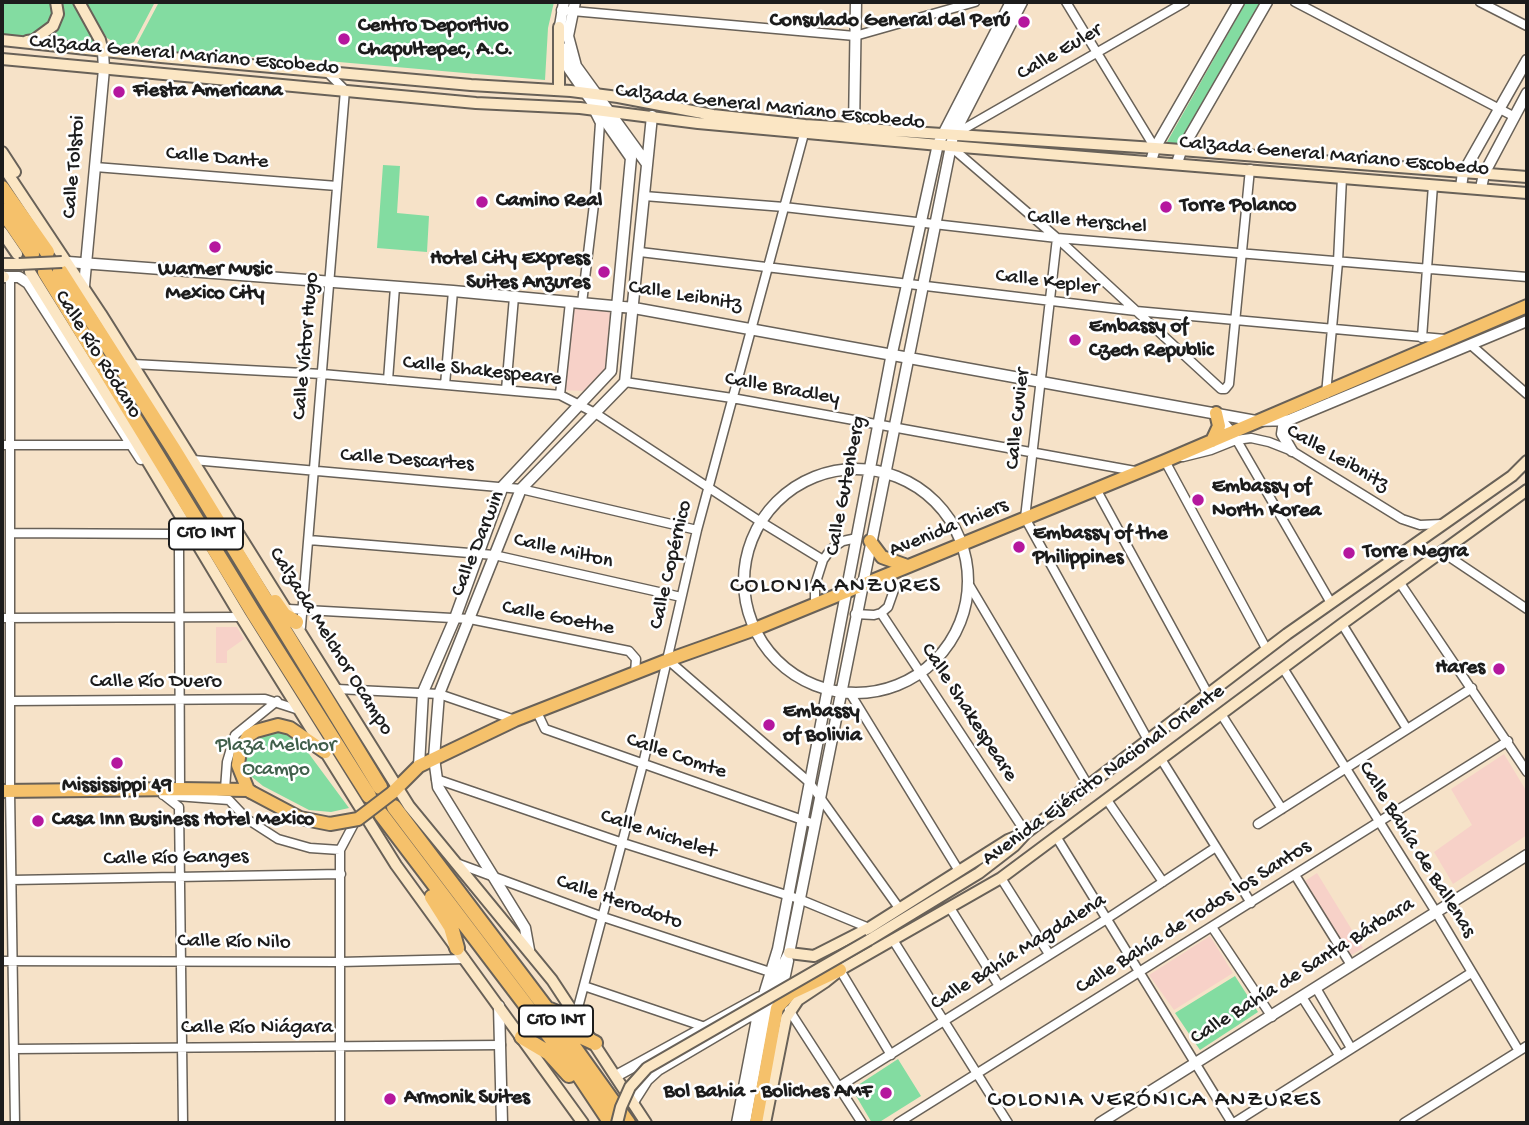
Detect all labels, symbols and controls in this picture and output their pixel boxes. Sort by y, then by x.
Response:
place label: Consulado General del Perú [770,9,1010,35]
place label: Centro Deportivo Chapultepec, A.C. [358,14,513,64]
marker: Consulado General del Perú [1016,14,1032,30]
street label: Calle Euler [1013,19,1107,87]
street label: Calzada General Mariano Escobedo [28,30,340,82]
marker: Centro Deportivo Chapultepec, A.C. [336,31,352,47]
place label: Fiesta Americana [133,79,283,105]
street label: Calzada General Mariano Escobedo [614,79,926,137]
marker: Fiesta Americana [111,84,127,100]
street label: Calle Tolstoi [58,114,92,220]
street label: Calzada General Mariano Escobedo [1178,131,1490,183]
street label: Calle Dante [165,142,269,176]
place label: Camino Real [496,189,602,215]
marker: Camino Real [474,194,490,210]
place label: Torre Polanco [1180,194,1296,220]
marker: Torre Polanco [1158,199,1174,215]
street label: Calle Herschel [1026,205,1148,241]
marker: Warner Music Mexico City [207,239,223,255]
place label: Hotel City Express Suites Anzures [430,247,590,297]
place label: Warner Music Mexico City [158,258,272,308]
marker: Hotel City Express Suites Anzures [596,264,612,280]
street label: Calle Kepler [994,264,1100,302]
street label: Calle Víctor Hugo [288,271,326,421]
street label: Calle Leibnitz [626,276,744,318]
street label: Calle Río Ródano [48,286,146,424]
place label: Embassy of Czech Republic [1089,315,1213,365]
marker: Embassy of Czech Republic [1067,332,1083,348]
street label: Calle Shakespeare [401,351,563,393]
street label: Calle Cuvier [1001,367,1037,471]
street label: Calle Bradley [723,368,841,412]
street label: Calle Gutenberg [821,414,873,558]
street label: Calle Leibnitz [1281,419,1393,499]
street label: Calle Descartes [339,444,475,478]
place label: Embassy of North Korea [1212,475,1321,525]
street label: Calle Darwin [446,488,512,600]
marker: Embassy of North Korea [1190,492,1206,508]
street label: Avenida Thiers [886,494,1012,564]
street label: Calle Copérnico [645,498,699,632]
road number: CTO INT [169,519,243,550]
place label: Embassy of the Philippines [1033,522,1168,572]
street label: Calle Milton [511,528,615,576]
marker: Embassy of the Philippines [1011,539,1027,555]
place label: Torre Negra [1363,540,1468,566]
street label: Calzada Melchor Ocampo [262,543,398,741]
marker: Torre Negra [1341,545,1357,561]
district label: COLONIA ANZURES [732,573,940,601]
street label: Calle Goethe [500,596,616,642]
street label: Calle Shakespeare [914,639,1022,787]
place label: Hares [1435,656,1485,682]
marker: Hares [1491,661,1507,677]
street label: Calle Río Duero [90,670,222,696]
street label: Avenida Ejército Nacional Oriente [978,680,1230,872]
place label: Embassy of Bolivia [783,700,862,750]
marker: Embassy of Bolivia [761,717,777,733]
street label: Calle Comte [622,728,730,786]
park label: Plaza Melchor Ocampo [216,734,336,784]
marker: Mississippi 49 [109,755,125,771]
street label: Calle Bahía de Ballenas [1352,757,1480,943]
place label: Mississippi 49 [62,774,172,800]
street label: Calle Michelet [597,804,719,866]
place label: Casa Inn Business Hotel Mexico [52,808,314,834]
marker: Casa Inn Business Hotel Mexico [30,813,46,829]
street label: Calle Bahía de Todos los Santos [1072,835,1316,1001]
street label: Calle Río Ganges [103,845,249,873]
street label: Calle Herodoto [553,870,685,936]
street label: Calle Bahía Magdalena [927,889,1111,1017]
street label: Calle Bahía de Santa Bárbara [1186,893,1420,1051]
street label: Calle Río Nilo [177,929,291,957]
road number: CTO INT [519,1006,593,1036]
street label: Calle Río Niágara [181,1016,333,1042]
place label: Bol Bahia - Boliches AMF [664,1080,872,1106]
marker: Bol Bahia - Boliches AMF [878,1085,894,1101]
place label: Armonik Suites [404,1086,530,1112]
district label: COLONIA VERÓNICA ANZURES [991,1087,1319,1115]
marker: Armonik Suites [382,1091,398,1107]

